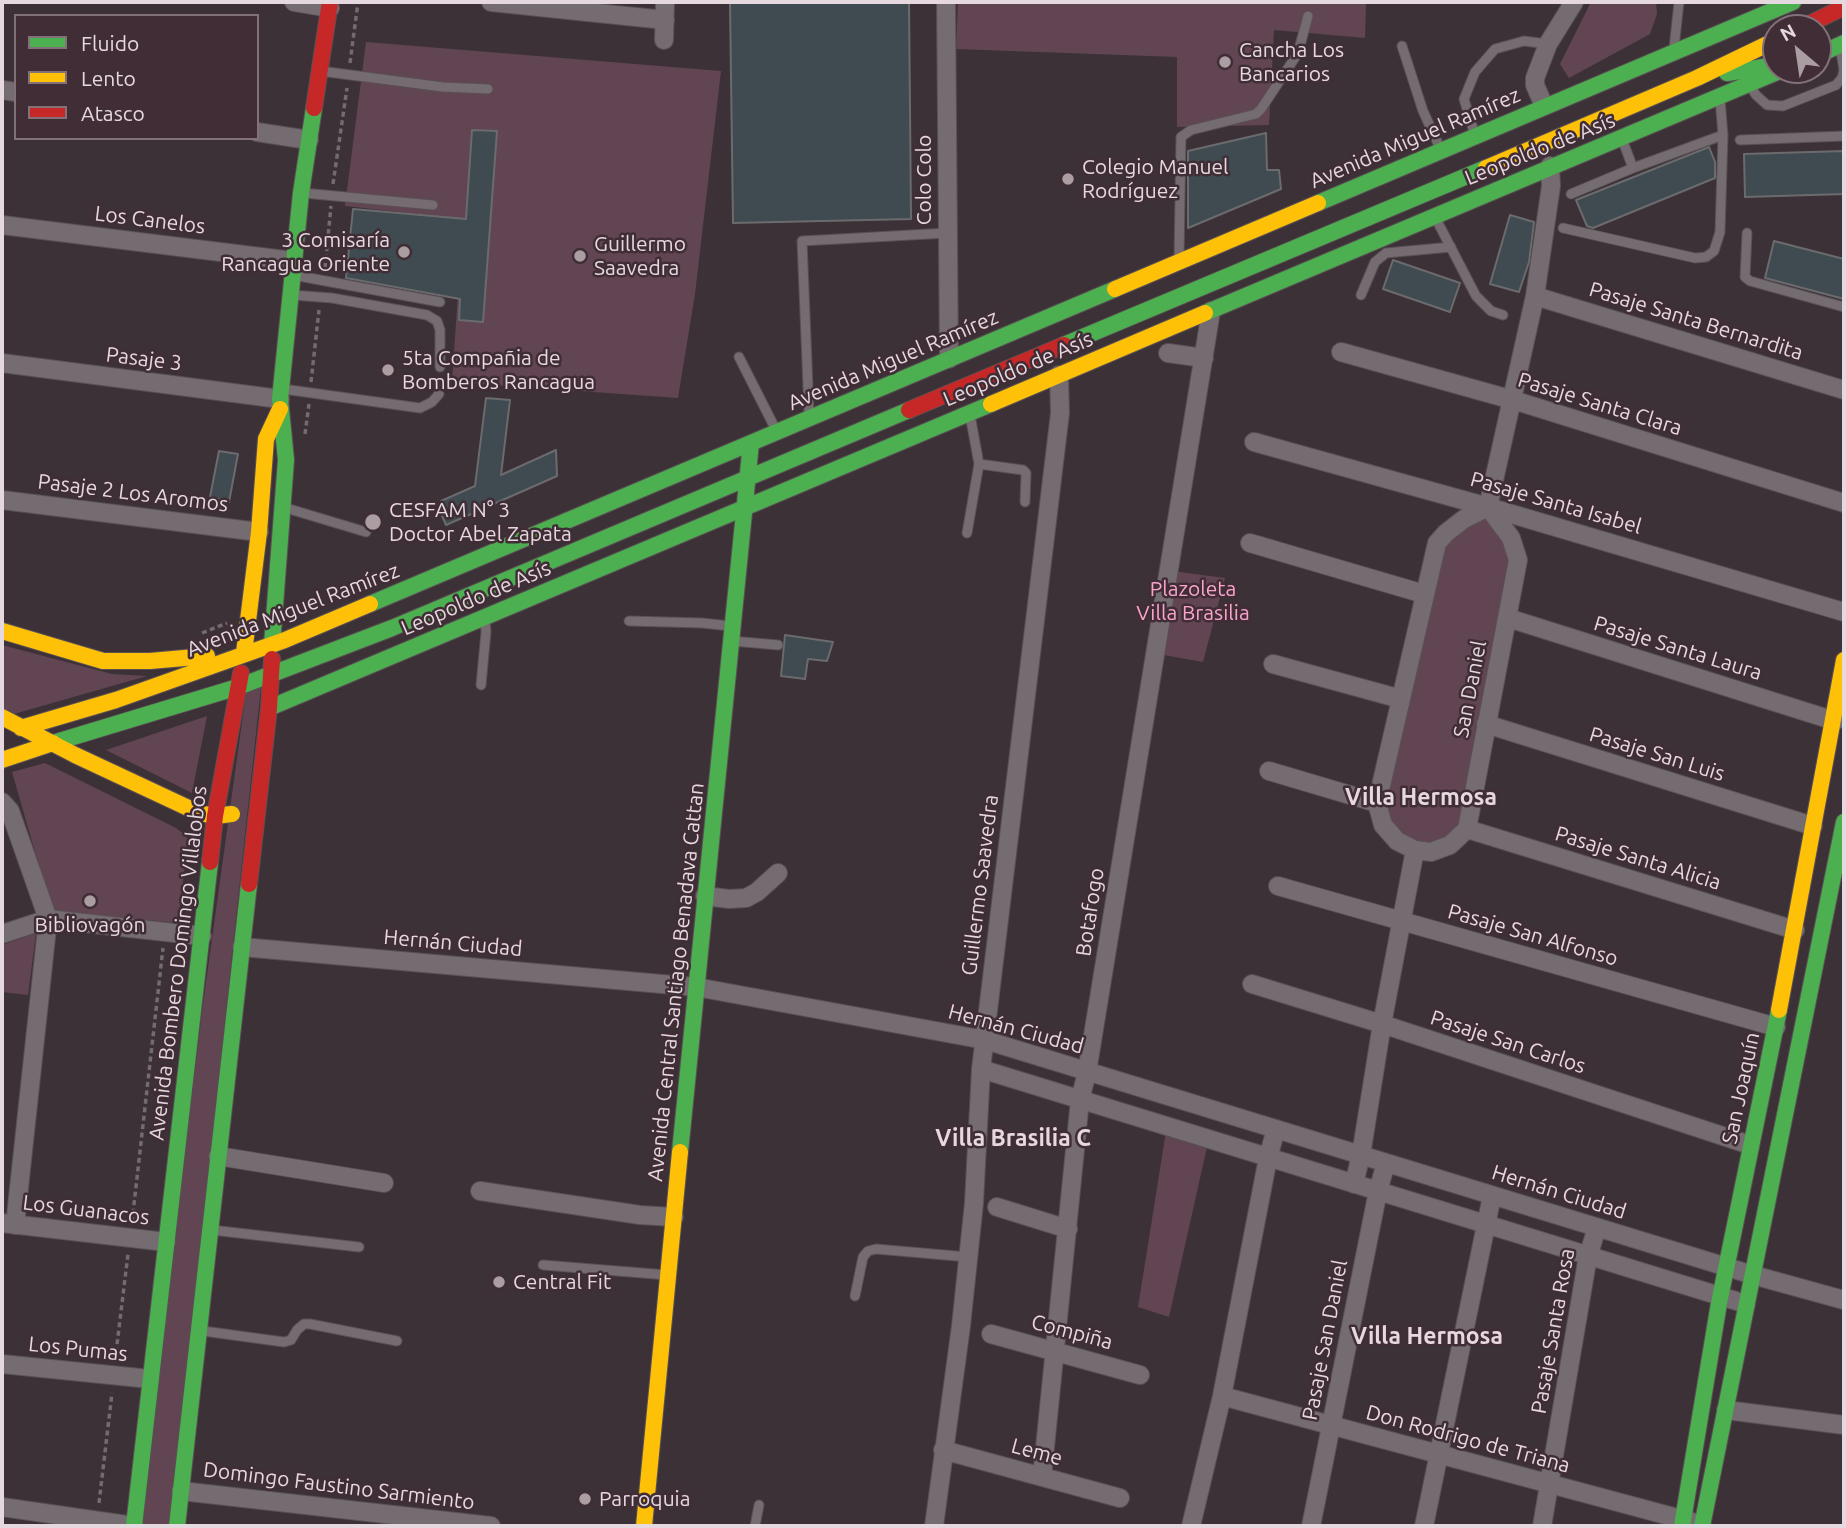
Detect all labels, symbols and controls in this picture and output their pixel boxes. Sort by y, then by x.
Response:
legend [14,14,259,140]
north arrow [1762,14,1832,84]
text: N [1776,19,1799,45]
text: Fluido [81,31,139,55]
place label: Cancha Los Bancarios [1239,37,1344,87]
marker: Cancha Los Bancarios [1217,54,1233,70]
text: Lento [81,66,136,90]
street label: Avenida Miguel Ramírez [1306,82,1524,194]
text: Atasco [81,101,145,125]
street label: Leopoldo de Asís [1461,107,1619,191]
street label: Colo Colo [911,135,937,225]
place label: Colegio Manuel Rodríguez [1082,154,1229,204]
marker: Colegio Manuel Rodríguez [1060,171,1076,187]
street label: Los Canelos [93,201,207,239]
place label: 3 Comisaría Rancagua Oriente [221,227,390,277]
place label: Guillermo Saavedra [594,231,686,281]
marker: 3 Comisaría Rancagua Oriente [396,244,412,260]
marker: Guillermo Saavedra [572,248,588,264]
street label: Pasaje Santa Bernardita [1586,276,1806,366]
street label: Avenida Miguel Ramírez [784,304,1002,416]
street label: Leopoldo de Asís [939,326,1097,412]
street label: Pasaje 3 [105,342,183,376]
place label: 5ta Compañia de Bomberos Rancagua [402,345,595,395]
marker: 5ta Compañia de Bomberos Rancagua [380,362,396,378]
street label: Pasaje Santa Clara [1515,367,1685,441]
street label: Pasaje Santa Isabel [1468,467,1644,539]
street label: Pasaje 2 Los Aromos [36,469,230,517]
place label: CESFAM N° 3 Doctor Abel Zapata [389,497,572,547]
marker: CESFAM N° 3 Doctor Abel Zapata [363,512,383,532]
street label: Leopoldo de Asís [397,555,555,641]
street label: Avenida Miguel Ramírez [183,558,403,662]
park label: Plazoleta Villa Brasilia [1136,576,1250,626]
street label: Pasaje Santa Laura [1591,610,1765,686]
street label: San Daniel [1448,638,1492,740]
street label: Pasaje San Luis [1586,721,1728,787]
street label: Avenida Central Santiago Benadava Cattan [643,782,709,1182]
district label: Villa Hermosa [1345,783,1497,811]
street label: Avenida Bombero Domingo Villalobos [144,784,212,1142]
street label: Guillermo Saavedra [956,793,1004,977]
street label: Pasaje Santa Alicia [1552,821,1724,895]
street label: Botafogo [1071,866,1109,958]
marker: Bibliovagón [82,893,98,909]
street label: Pasaje San Alfonso [1445,899,1621,971]
place label: Bibliovagón [35,912,145,938]
street label: Hernán Ciudad [383,924,523,962]
street label: Hernán Ciudad [946,999,1086,1059]
street label: Pasaje San Carlos [1427,1005,1589,1079]
street label: San Joaquín [1717,1030,1765,1146]
district label: Villa Brasilia C [935,1124,1091,1152]
street label: Hernán Ciudad [1489,1160,1629,1224]
street label: Los Guanacos [21,1190,151,1230]
street label: Pasaje Santa Rosa [1526,1246,1580,1416]
street label: Pasaje San Daniel [1297,1258,1353,1422]
place label: Central Fit [513,1269,611,1295]
marker: Central Fit [491,1274,507,1290]
street label: Compiña [1028,1309,1116,1355]
district label: Villa Hermosa [1351,1322,1503,1350]
street label: Los Pumas [27,1331,129,1367]
street label: Don Rodrigo de Triana [1363,1400,1573,1478]
street label: Leme [1009,1433,1065,1471]
street label: Domingo Faustino Sarmiento [202,1457,476,1515]
place label: Parroquia [599,1486,691,1512]
marker: Parroquia [577,1491,593,1507]

